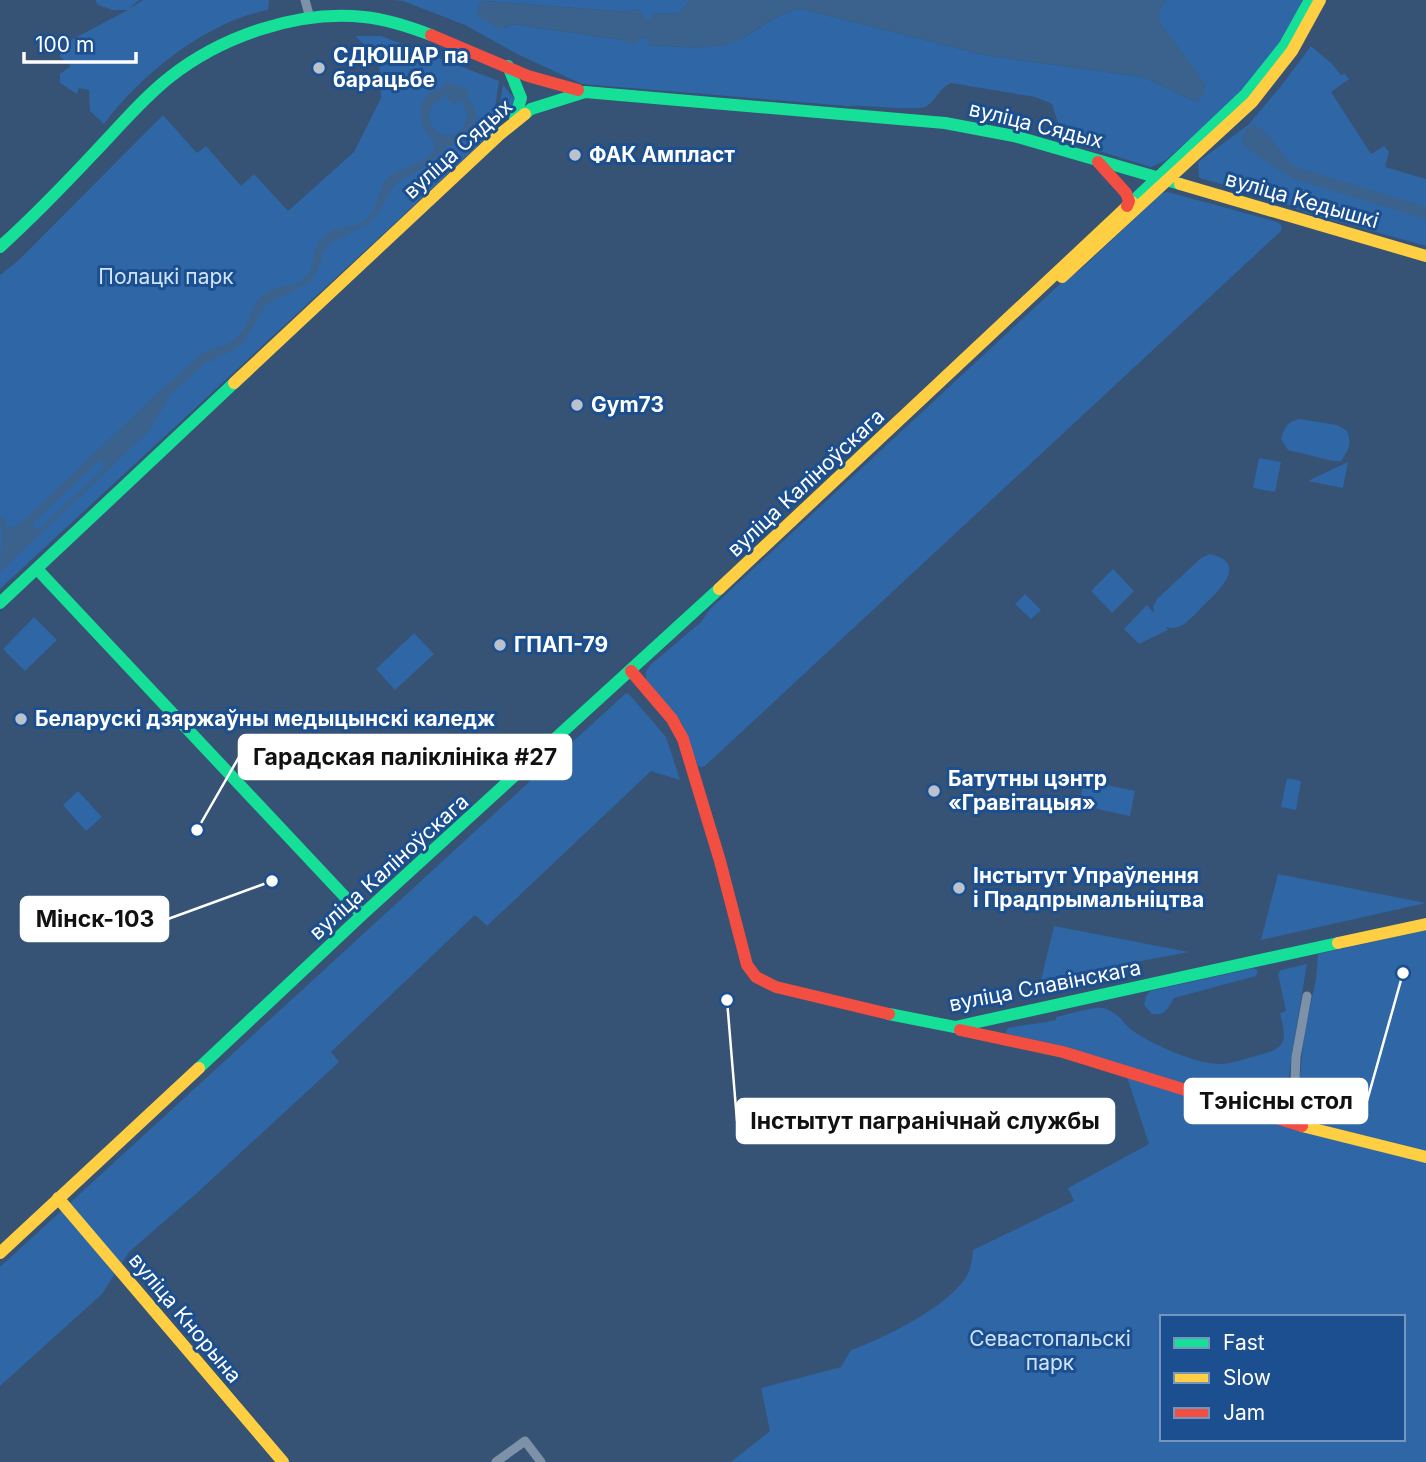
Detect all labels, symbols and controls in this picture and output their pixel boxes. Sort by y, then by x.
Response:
scale bar [24,21,136,65]
text: 100 m [35,32,94,57]
place label: СДЮШАР па барацьбе [333,43,469,92]
marker: СДЮШАР па барацьбе [311,60,327,76]
street label: вуліца Сядых [398,93,517,204]
street label: вуліца Сядых [967,96,1106,153]
place label: ФАК Ампласт [589,142,735,167]
marker: ФАК Ампласт [567,147,583,163]
street label: вуліца Кедышкі [1223,166,1382,233]
park label: Полацкі парк [98,264,234,289]
place label: Gym73 [591,392,664,417]
marker: Gym73 [569,397,585,413]
street label: вуліца Каліноўскага [722,403,889,562]
place label: ГПАП-79 [514,632,608,657]
marker: ГПАП-79 [492,637,508,653]
place label: Беларускі дзяржаўны медыцынскі каледж [35,706,495,731]
marker: Беларускі дзяржаўны медыцынскі каледж [13,711,29,727]
callout: Гарадская паліклініка #27 [239,735,571,779]
text: Гарадская паліклініка #27 [253,743,557,771]
place label: Батутны цэнтр «Гравітацыя» [948,766,1107,815]
marker: Батутны цэнтр «Гравітацыя» [926,783,942,799]
street label: вуліца Каліноўскага [304,789,473,945]
place label: Інстытут Упраўлення і Прадпрымальніцтва [973,863,1204,912]
marker: Інстытут Упраўлення і Прадпрымальніцтва [951,880,967,896]
callout: Мінск-103 [21,897,168,941]
text: Мінск-103 [36,905,154,933]
street label: вуліца Славінскага [947,955,1143,1016]
callout: Тэнісны стол [1185,1079,1367,1123]
text: Тэнісны стол [1199,1087,1353,1115]
callout: Інстытут пагранічнай службы [737,1099,1114,1143]
text: Інстытут пагранічнай службы [750,1107,1100,1135]
street label: вуліца Кнорына [124,1248,247,1388]
legend [1160,1315,1405,1441]
park label: Севастопальскі парк [969,1326,1131,1375]
text: Fast [1223,1330,1265,1355]
text: Slow [1223,1365,1271,1390]
text: Jam [1223,1400,1265,1425]

